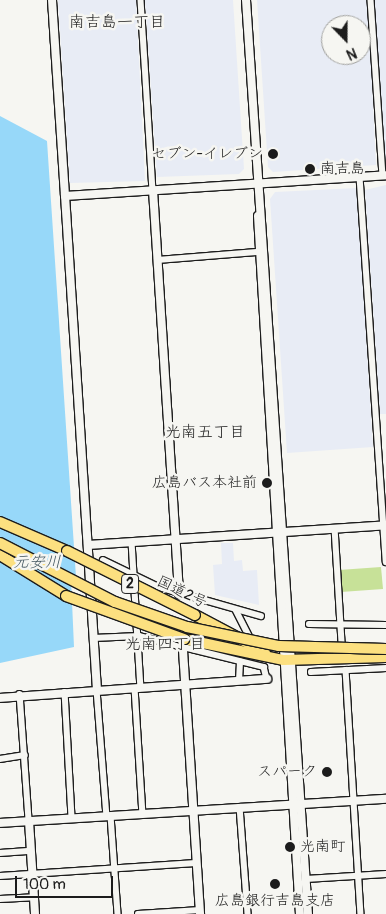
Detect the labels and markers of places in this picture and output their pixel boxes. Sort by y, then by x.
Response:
place label: セブン-イレブン [152,145,263,163]
marker: セブン-イレブン [267,148,279,160]
place label: 南吉島 [320,160,365,178]
marker: 南吉島 [304,163,316,175]
place label: 広島バス本社前 [152,474,257,492]
marker: 広島バス本社前 [261,477,273,489]
place label: スパーク [257,763,317,781]
marker: スパーク [321,766,333,778]
place label: 光南町 [300,838,345,856]
marker: 光南町 [284,841,296,853]
marker: 広島銀行吉島支店 [269,878,281,890]
place label: 広島銀行吉島支店 [215,892,335,910]

